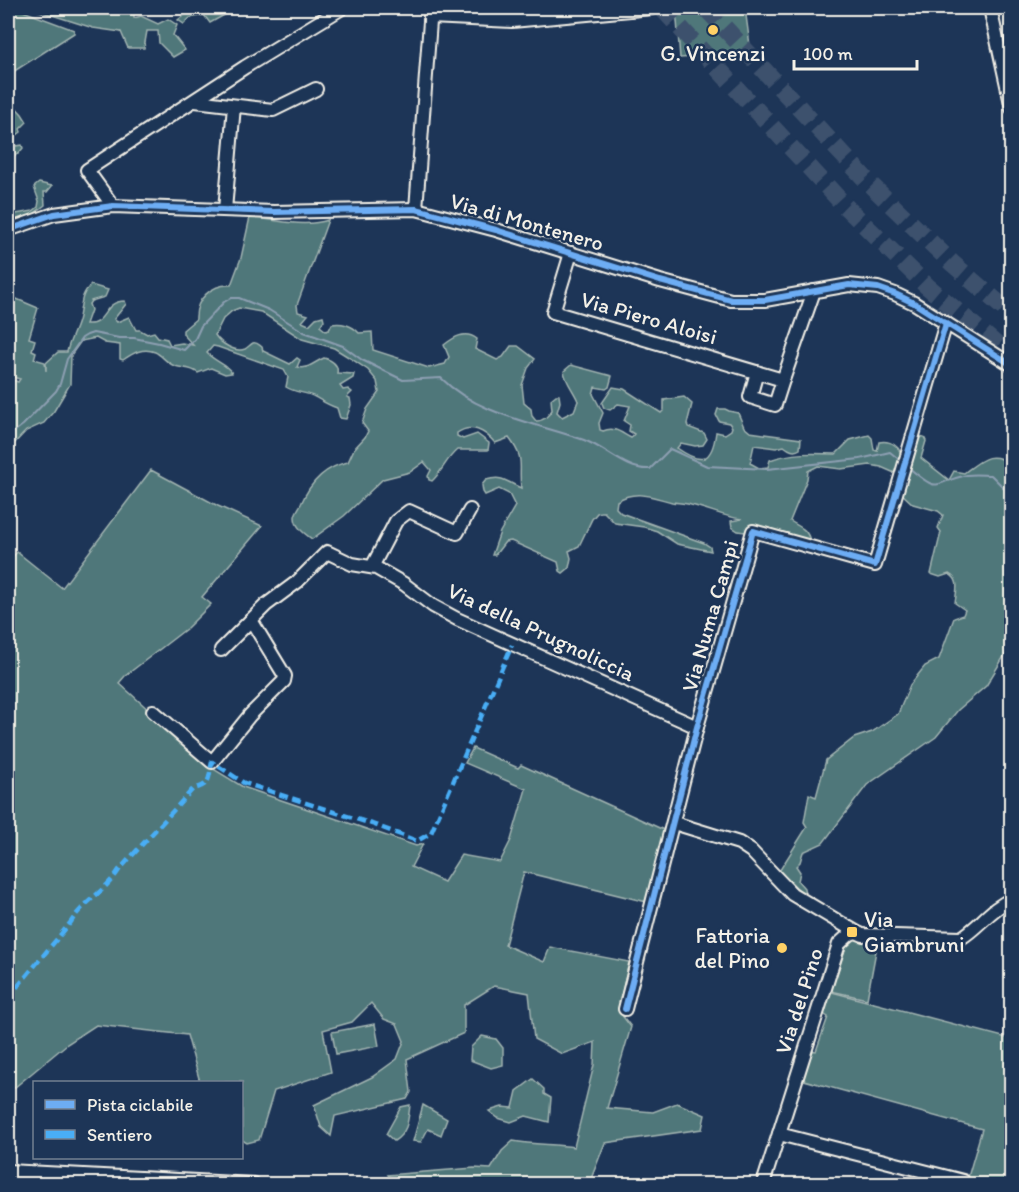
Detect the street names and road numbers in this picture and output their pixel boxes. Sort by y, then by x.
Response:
street label: Via di Montenero [447,187,607,257]
street label: Via Piero Aloisi [578,286,720,350]
street label: Via Numa Campi [675,537,745,695]
street label: Via della Prugnoliccia [443,577,639,687]
street label: Via del Pino [769,944,829,1058]

